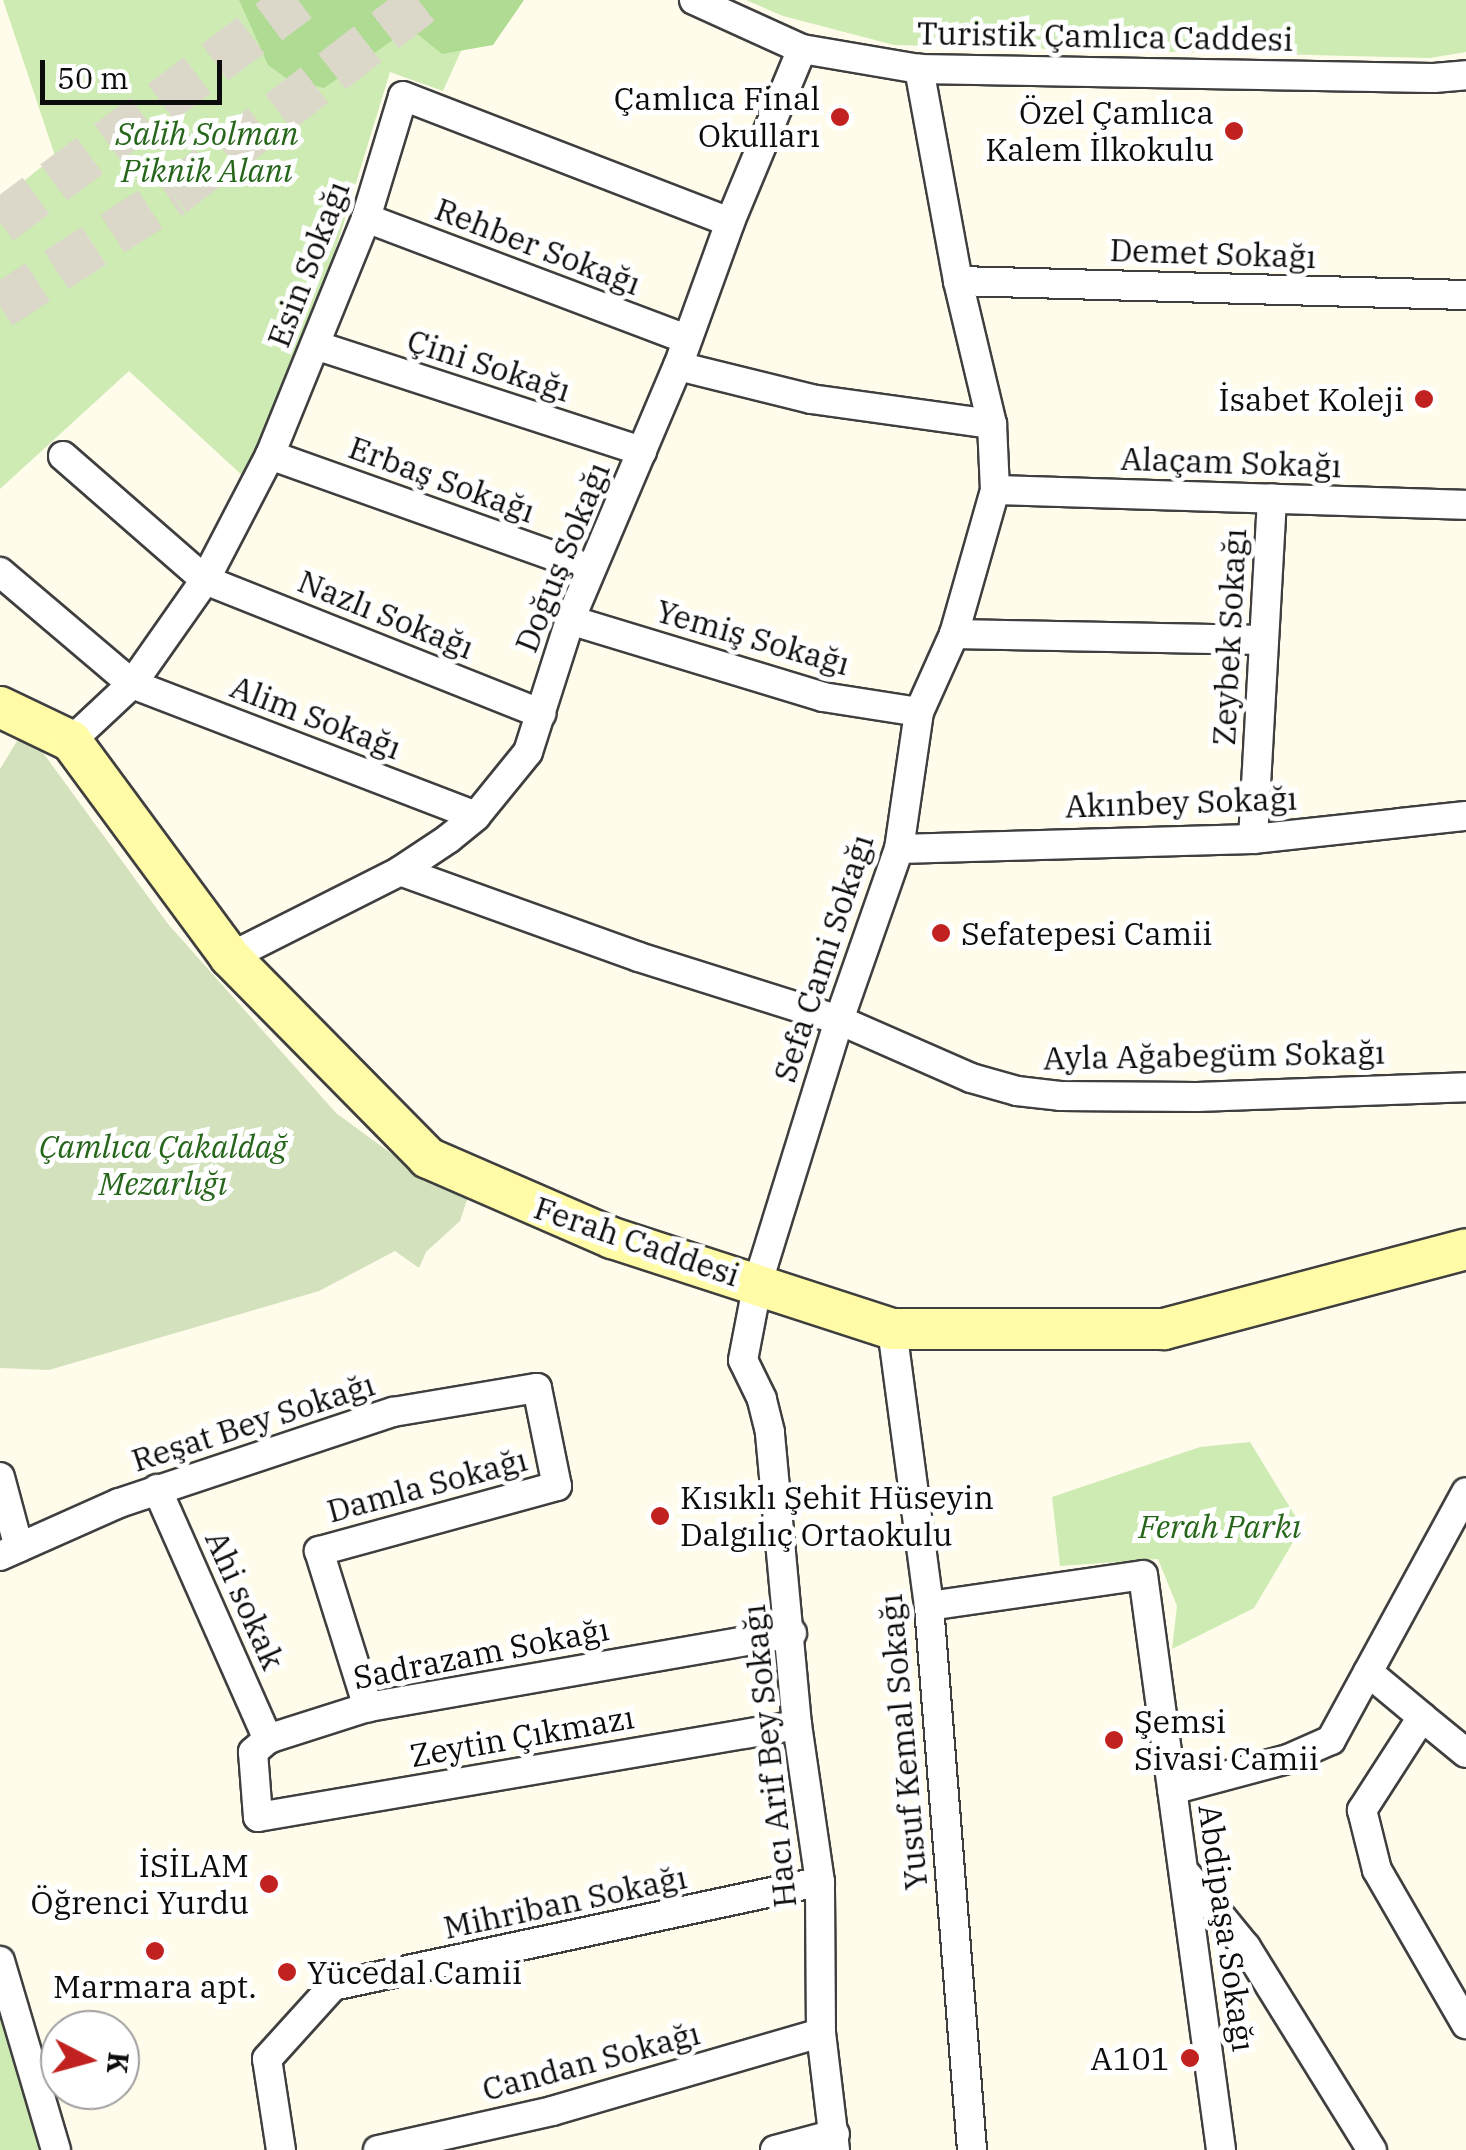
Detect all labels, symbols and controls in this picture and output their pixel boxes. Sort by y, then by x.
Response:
street label: Turistik Çamlıca Caddesi [917,14,1293,58]
scale bar [45,40,228,102]
text: 50 m [57,58,129,97]
place label: Çamlıca Final Okulları [614,80,820,155]
place label: Özel Çamlıca Kalem İlkokulu [985,94,1214,169]
marker: Çamlıca Final Okulları [829,106,851,128]
park label: Salih Solman Piknik Alanı [116,115,298,190]
marker: Özel Çamlıca Kalem İlkokulu [1223,120,1245,142]
street label: Esin Sokağı [259,176,357,352]
street label: Rehber Sokağı [430,189,646,303]
street label: Demet Sokağı [1109,230,1317,276]
street label: Çini Sokağı [403,321,575,409]
place label: İsabet Koleji [1218,380,1404,418]
marker: İsabet Koleji [1413,388,1435,410]
street label: Erbaş Sokağı [344,428,540,530]
street label: Alaçam Sokağı [1120,439,1342,485]
street label: Doğuş Sokağı [506,456,618,658]
street label: Zeybek Sokağı [1204,527,1254,747]
street label: Nazlı Sokağı [293,561,479,667]
street label: Yemiş Sokağı [652,591,854,683]
street label: Alim Sokağı [225,667,407,767]
street label: Akınbey Sokağı [1064,779,1298,825]
street label: Sefa Cami Sokağı [765,829,881,1087]
place label: Sefatepesi Camii [961,914,1212,952]
marker: Sefatepesi Camii [930,922,952,944]
street label: Ayla Ağabegüm Sokağı [1043,1033,1385,1077]
park label: Çamlıca Çakaldağ Mezarlığı [39,1128,287,1203]
street label: Ferah Caddesi [529,1188,745,1294]
street label: Reşat Bey Sokağı [127,1365,379,1479]
street label: Damla Sokağı [323,1440,531,1530]
place label: Kısıklı Şehit Hüseyin Dalgılıç Ortaokulu [680,1479,994,1554]
marker: Kısıklı Şehit Hüseyin Dalgılıç Ortaokulu [649,1505,671,1527]
park label: Ferah Parkı [1139,1507,1301,1545]
street label: Ahi sokak [197,1525,293,1675]
street label: Yusuf Kemal Sokağı [871,1592,935,1892]
street label: Hacı Arif Bey Sokağı [734,1603,804,1909]
street label: Sadrazam Sokağı [350,1609,612,1697]
street label: Zeytin Çıkmazı [407,1697,637,1775]
place label: Şemsi Sivasi Camii [1134,1703,1319,1778]
marker: Şemsi Sivasi Camii [1103,1729,1125,1751]
street label: Abdipaşa Sokağı [1191,1802,1263,2054]
place label: İSİLAM Öğrenci Yurdu [31,1847,249,1922]
street label: Mihriban Sokağı [440,1857,690,1947]
marker: İSİLAM Öğrenci Yurdu [258,1873,280,1895]
marker: Marmara apt. [144,1940,166,1962]
place label: Yücedal Camii [307,1953,522,1991]
marker: Yücedal Camii [276,1961,298,1983]
place label: Marmara apt. [53,1967,257,2005]
north arrow [40,2010,140,2110]
street label: Candan Sokağı [478,2014,704,2108]
place label: A101 [1090,2039,1170,2077]
marker: A101 [1179,2047,1201,2069]
text: K [99,2050,138,2076]

